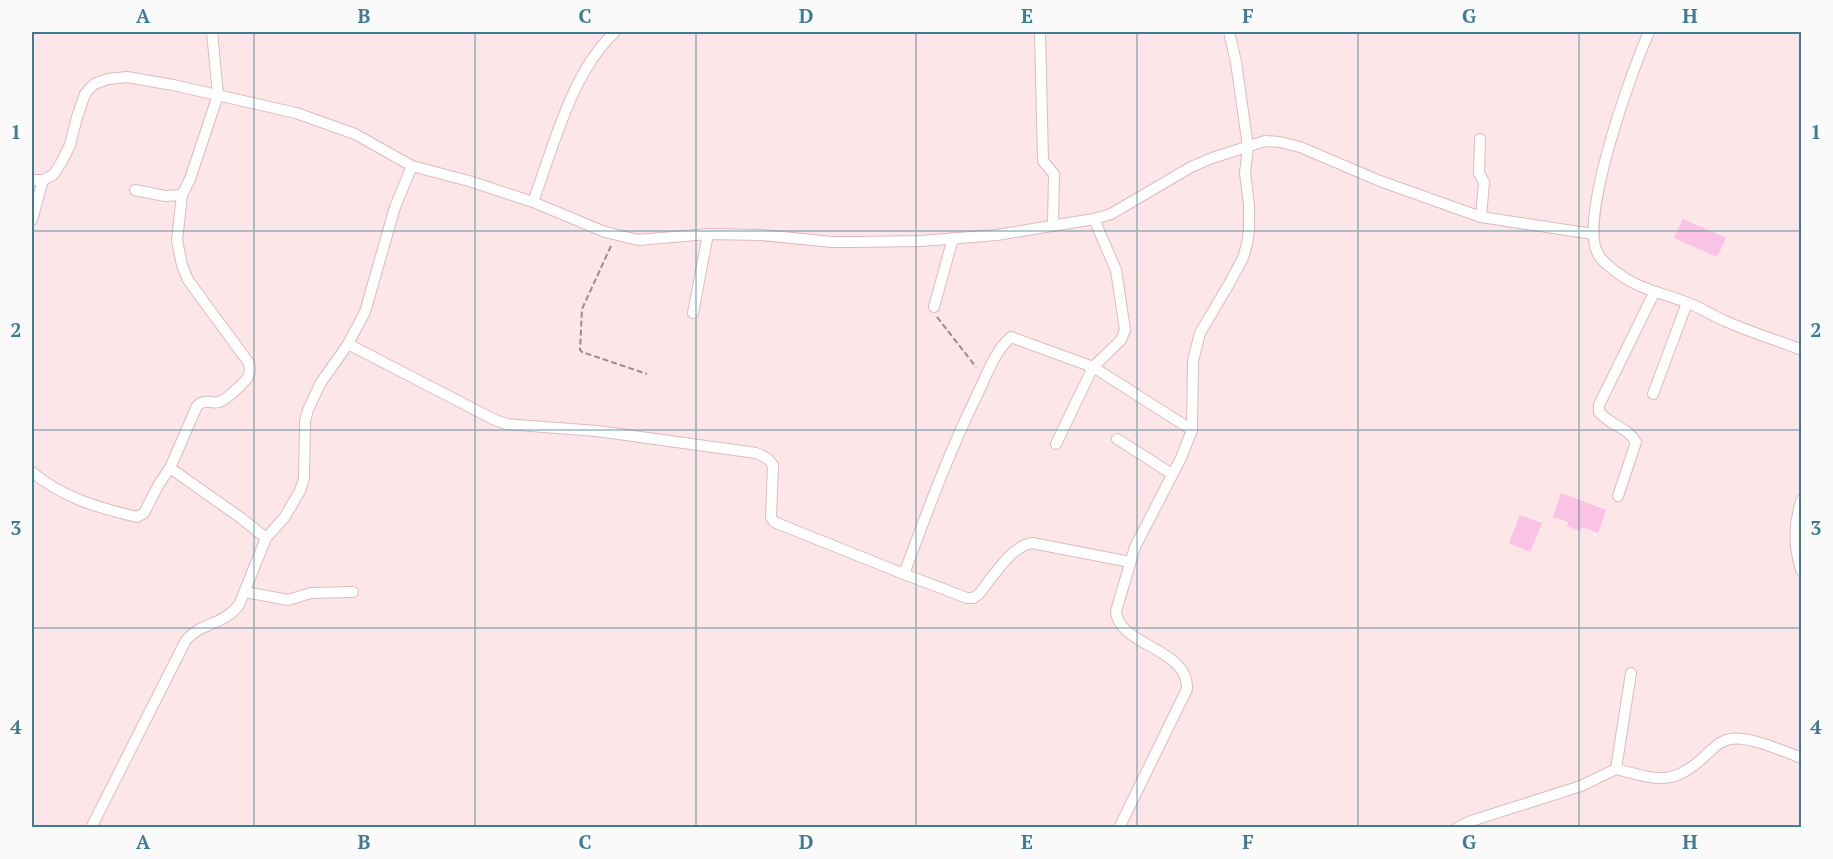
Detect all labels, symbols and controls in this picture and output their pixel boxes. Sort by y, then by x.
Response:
text: A [136,2,151,29]
text: B [358,2,371,29]
text: C [578,2,592,29]
text: D [799,2,813,29]
text: E [1021,2,1033,29]
text: F [1242,2,1254,29]
text: G [1462,2,1476,29]
text: H [1682,2,1698,29]
text: 1 [10,118,22,145]
text: 1 [1810,118,1822,145]
text: 2 [10,316,22,343]
text: 2 [1810,316,1822,343]
text: 3 [10,514,22,541]
text: 3 [1810,514,1822,541]
text: 4 [10,713,22,740]
text: 4 [1810,713,1822,740]
text: A [136,828,151,855]
text: B [358,828,371,855]
text: C [578,828,592,855]
text: D [799,828,813,855]
text: E [1021,828,1033,855]
text: F [1242,828,1254,855]
text: G [1462,828,1476,855]
text: H [1682,828,1698,855]

